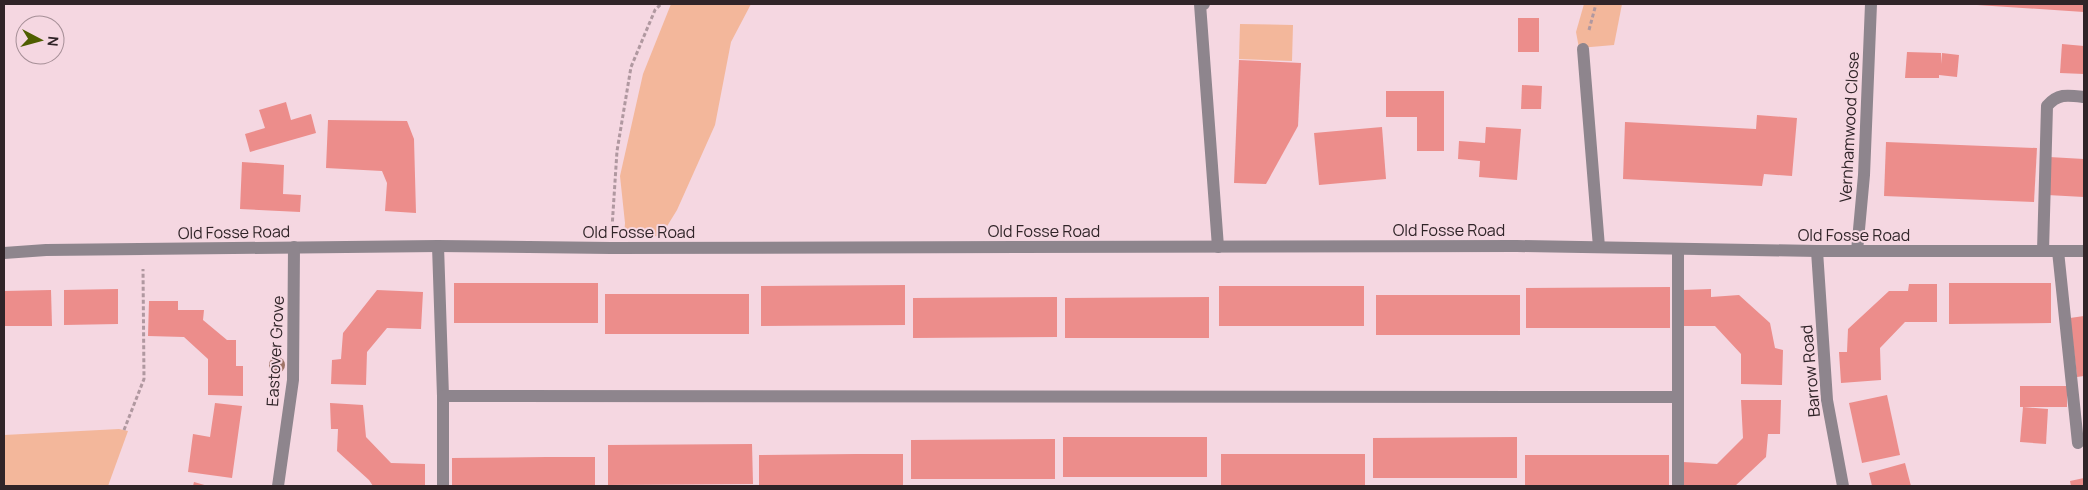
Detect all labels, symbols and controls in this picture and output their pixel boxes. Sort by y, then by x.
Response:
north arrow [15,15,65,65]
text: N [43,35,63,47]
street label: Vernhamwood Close [1834,51,1864,203]
street label: Old Fosse Road [1393,219,1505,241]
street label: Old Fosse Road [178,220,290,244]
street label: Old Fosse Road [988,220,1100,242]
street label: Old Fosse Road [583,221,695,243]
street label: Old Fosse Road [1798,224,1910,246]
street label: Eastover Grove [261,295,289,407]
street label: Barrow Road [1795,324,1825,418]

